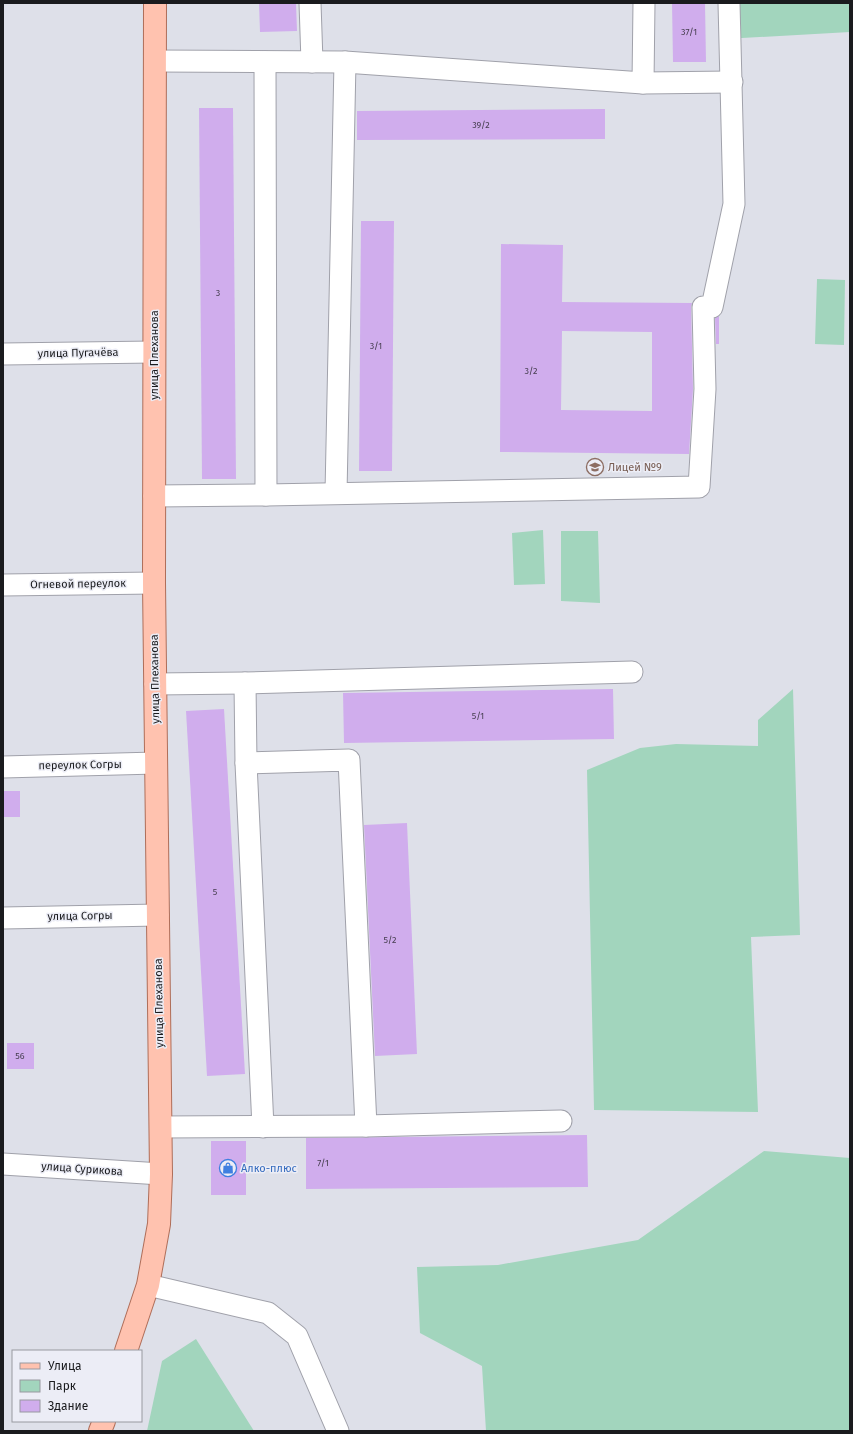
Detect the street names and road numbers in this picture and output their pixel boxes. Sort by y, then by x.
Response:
street label: улица Плеханова [148,310,161,400]
street label: улица Пугачёва [37,346,119,360]
street label: Огневой переулок [30,577,126,591]
street label: улица Плеханова [148,634,162,724]
street label: переулок Согры [38,758,122,772]
street label: улица Согры [47,909,113,923]
street label: улица Плеханова [152,958,166,1048]
street label: улица Сурикова [41,1160,123,1178]

